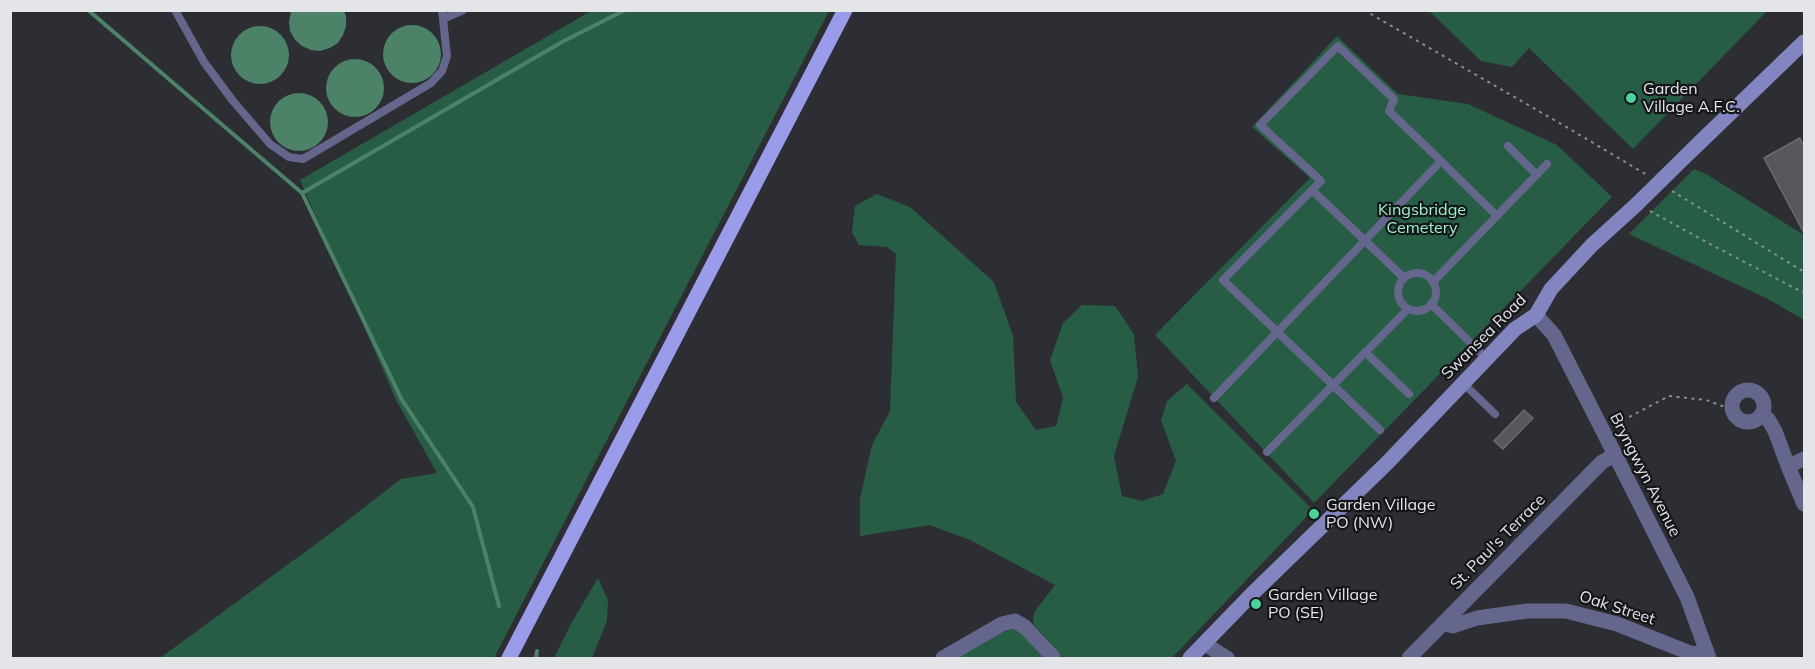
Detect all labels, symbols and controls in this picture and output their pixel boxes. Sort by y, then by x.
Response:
place label: Garden Village A.F.C. [1643,79,1740,117]
marker: Garden Village A.F.C. [1624,91,1638,105]
park label: Kingsbridge Cemetery [1378,200,1466,238]
street label: Swansea Road [1438,291,1530,383]
street label: Bryngwyn Avenue [1605,410,1685,540]
street label: St. Paul's Terrace [1446,490,1550,594]
place label: Garden Village PO (NW) [1326,495,1435,533]
marker: Garden Village PO (NW) [1307,507,1321,521]
place label: Garden Village PO (SE) [1268,585,1377,623]
street label: Oak Street [1577,587,1657,629]
marker: Garden Village PO (SE) [1249,597,1263,611]

